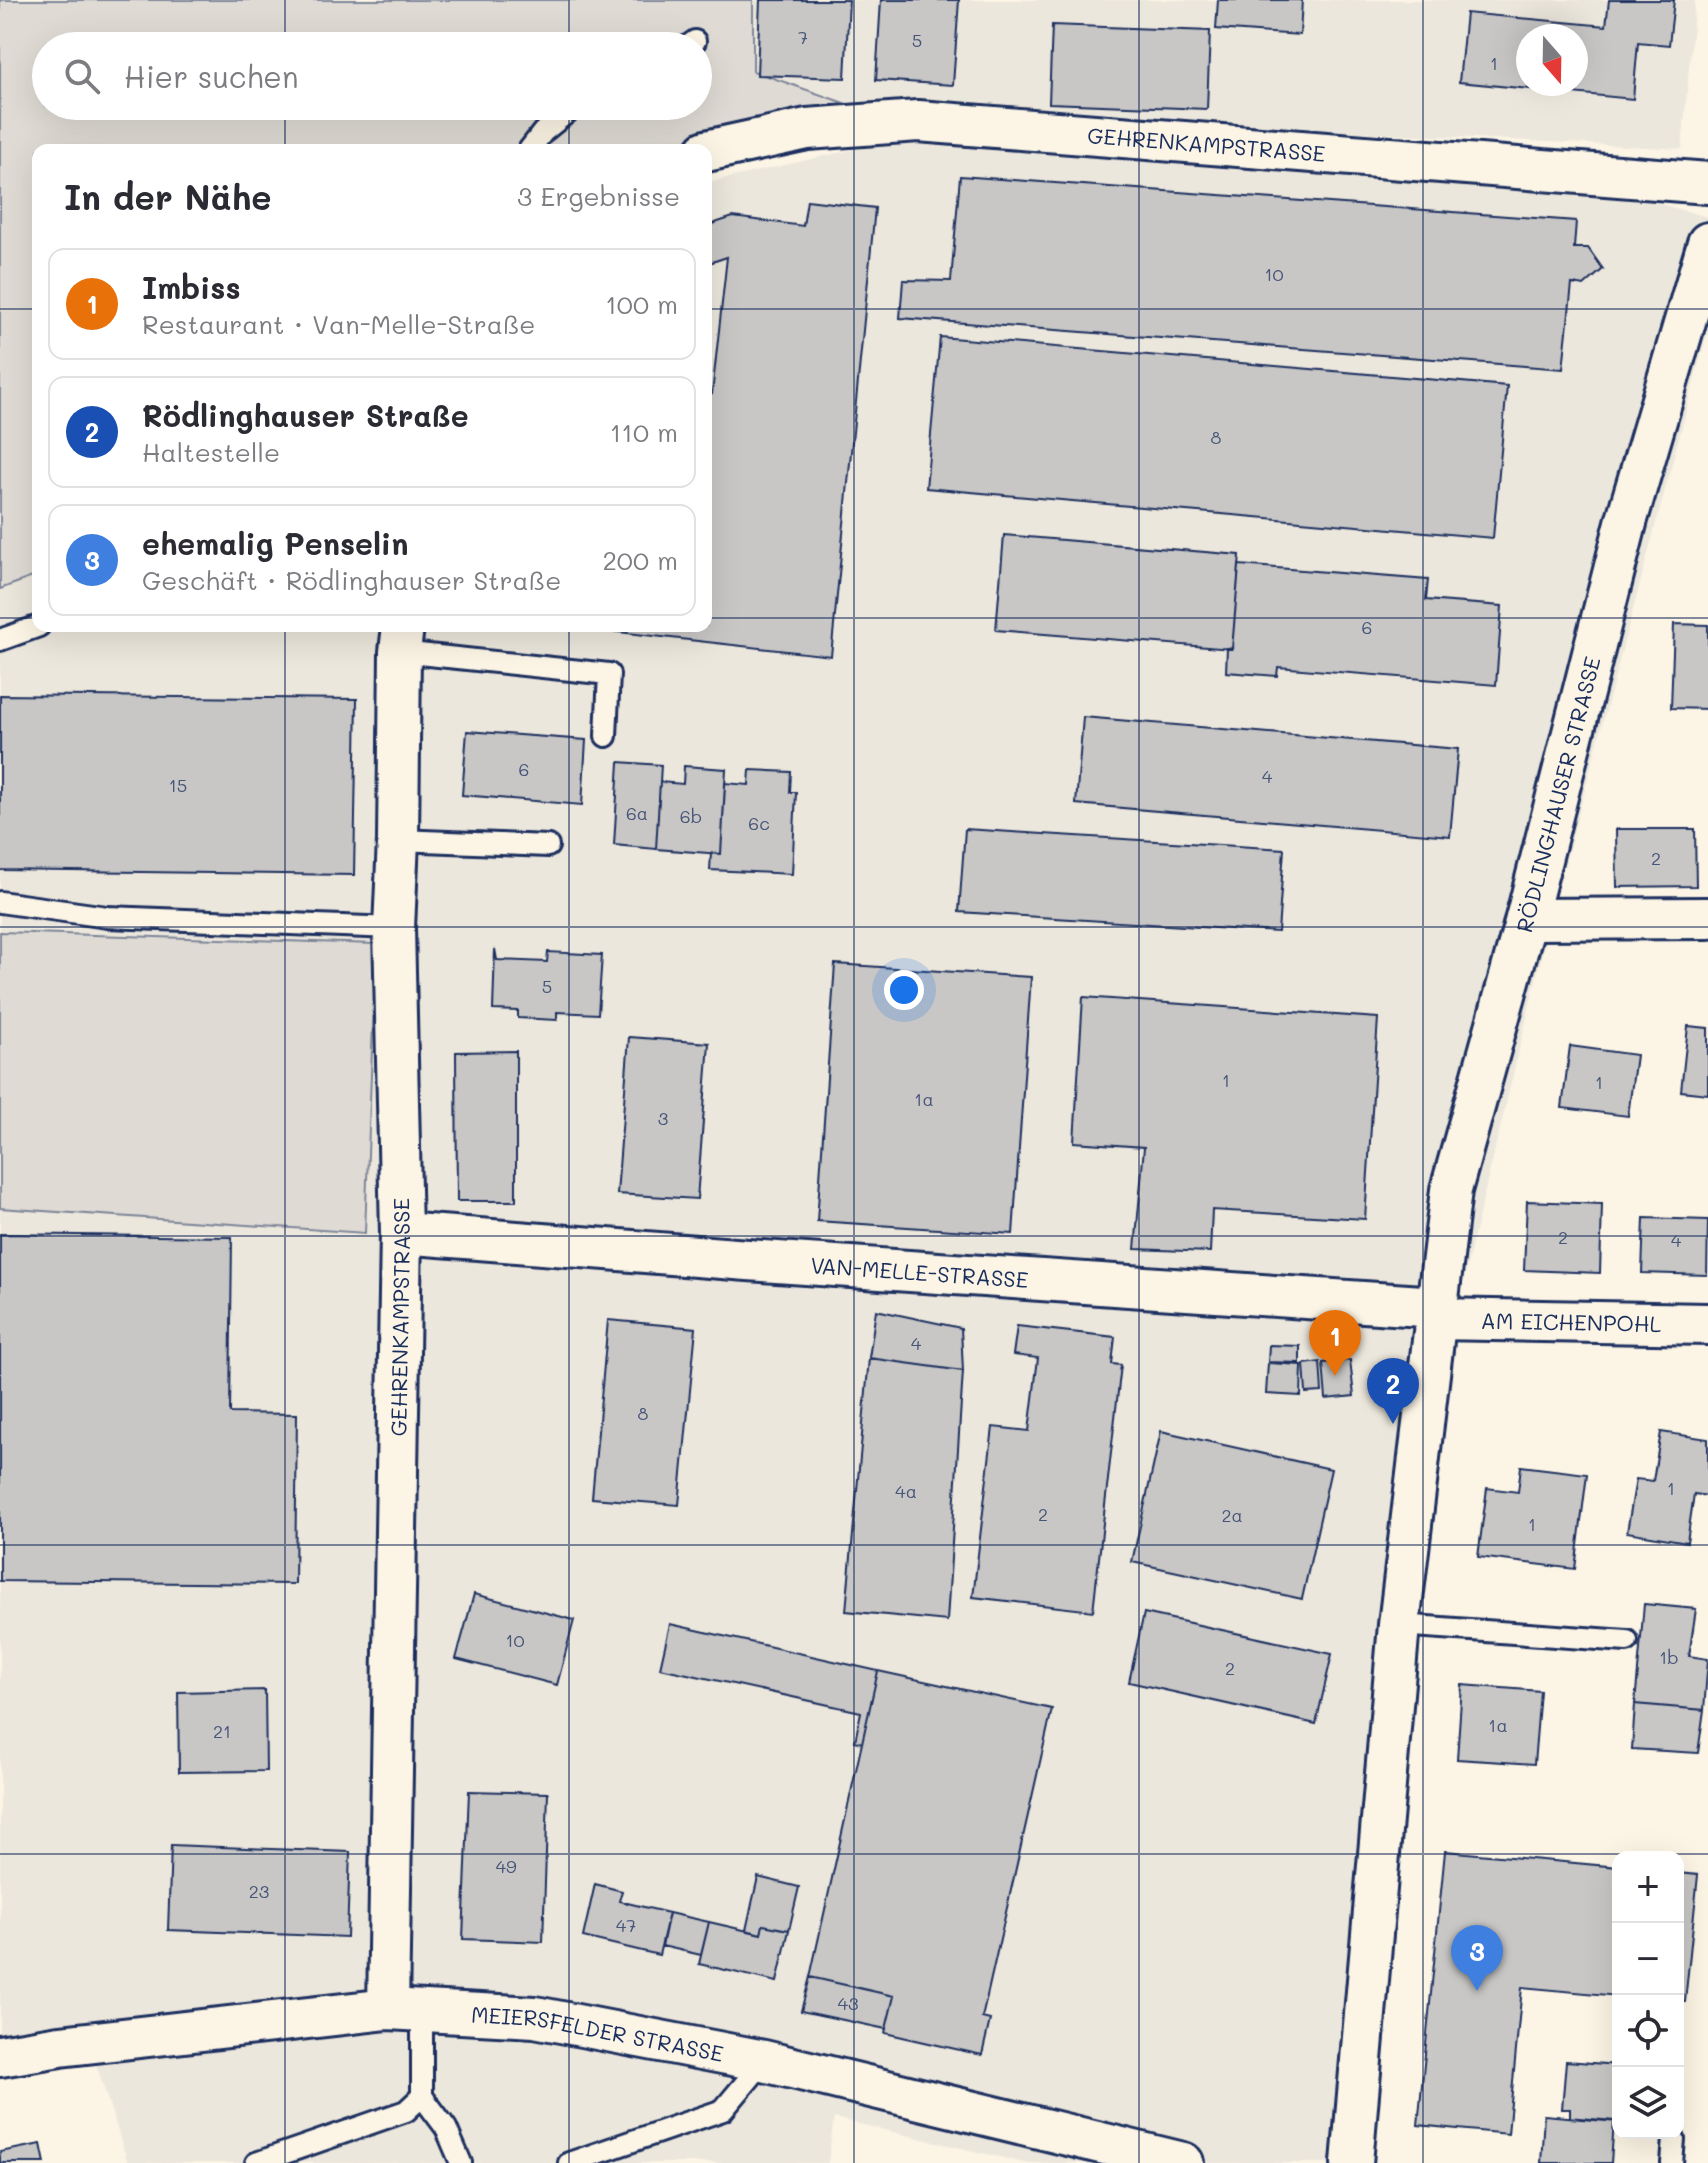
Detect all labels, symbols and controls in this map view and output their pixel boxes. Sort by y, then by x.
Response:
north arrow [1516,24,1588,96]
house number: 7 [798,25,808,49]
house number: 5 [912,28,922,52]
search box [32,32,712,120]
house number: 1 [1490,51,1498,75]
icon: search [60,54,104,98]
text: Hier suchen [124,56,299,96]
street label: GEHRENKAMPSTRASSE [1086,120,1327,167]
text: In der Nähe [64,174,272,219]
text: 3 Ergebnisse [517,179,680,213]
house number: 10 [1264,262,1284,286]
text: Imbiss [142,267,241,307]
text: 1 [86,287,98,321]
text: 100 m [605,287,678,321]
text: Restaurant · Van-Melle-Straße [142,307,535,341]
text: Rödlinghauser Straße [142,395,469,435]
text: 2 [85,415,99,449]
text: 110 m [610,415,678,449]
house number: 8 [1211,425,1222,449]
text: Haltestelle [142,435,280,469]
text: ehemalig Penselin [142,523,408,563]
text: 3 [84,543,100,577]
text: 200 m [602,543,678,577]
text: Geschäft · Rödlinghauser Straße [142,563,561,597]
house number: 6 [1362,615,1372,639]
street label: RÖDLINGHAUSER STRASSE [1509,653,1606,936]
house number: 6 [519,757,529,781]
house number: 4 [1262,764,1273,788]
house number: 15 [169,773,187,797]
house number: 6a [626,801,648,825]
house number: 6b [680,804,702,828]
house number: 6c [748,811,770,835]
house number: 2 [1651,846,1661,870]
your location [884,970,924,1010]
house number: 5 [542,974,552,998]
house number: 1 [1222,1068,1230,1092]
house number: 1 [1595,1070,1603,1094]
house number: 1a [914,1087,934,1111]
house number: 3 [658,1106,668,1130]
street label: GEHRENKAMPSTRASSE [383,1198,416,1437]
house number: 2 [1558,1225,1568,1249]
house number: 4 [1671,1228,1682,1252]
street label: VAN-MELLE-STRASSE [810,1250,1029,1294]
street label: AM EICHENPOHL [1480,1305,1662,1338]
pin: 1 [1309,1310,1361,1376]
house number: 4 [911,1331,922,1355]
pin: 2 [1367,1358,1419,1424]
house number: 8 [638,1401,649,1425]
house number: 1 [1667,1476,1675,1500]
house number: 4a [895,1479,917,1503]
house number: 2 [1038,1502,1048,1526]
house number: 2a [1221,1503,1243,1527]
house number: 1 [1528,1512,1536,1536]
house number: 10 [505,1628,525,1652]
house number: 1b [1659,1645,1679,1669]
house number: 2 [1225,1656,1235,1680]
house number: 1a [1488,1713,1508,1737]
house number: 21 [213,1719,231,1743]
map controls [1612,1851,1684,2139]
button: + [1612,1851,1684,1923]
house number: 49 [495,1854,517,1878]
house number: 23 [249,1879,269,1903]
house number: 47 [616,1913,636,1937]
button: − [1612,1923,1684,1995]
pin: 3 [1451,1925,1503,1991]
house number: 43 [837,1991,859,2015]
button: locate [1612,1995,1684,2067]
street label: MEIERSFELDER STRASSE [470,1999,726,2067]
button: layers [1612,2067,1684,2139]

